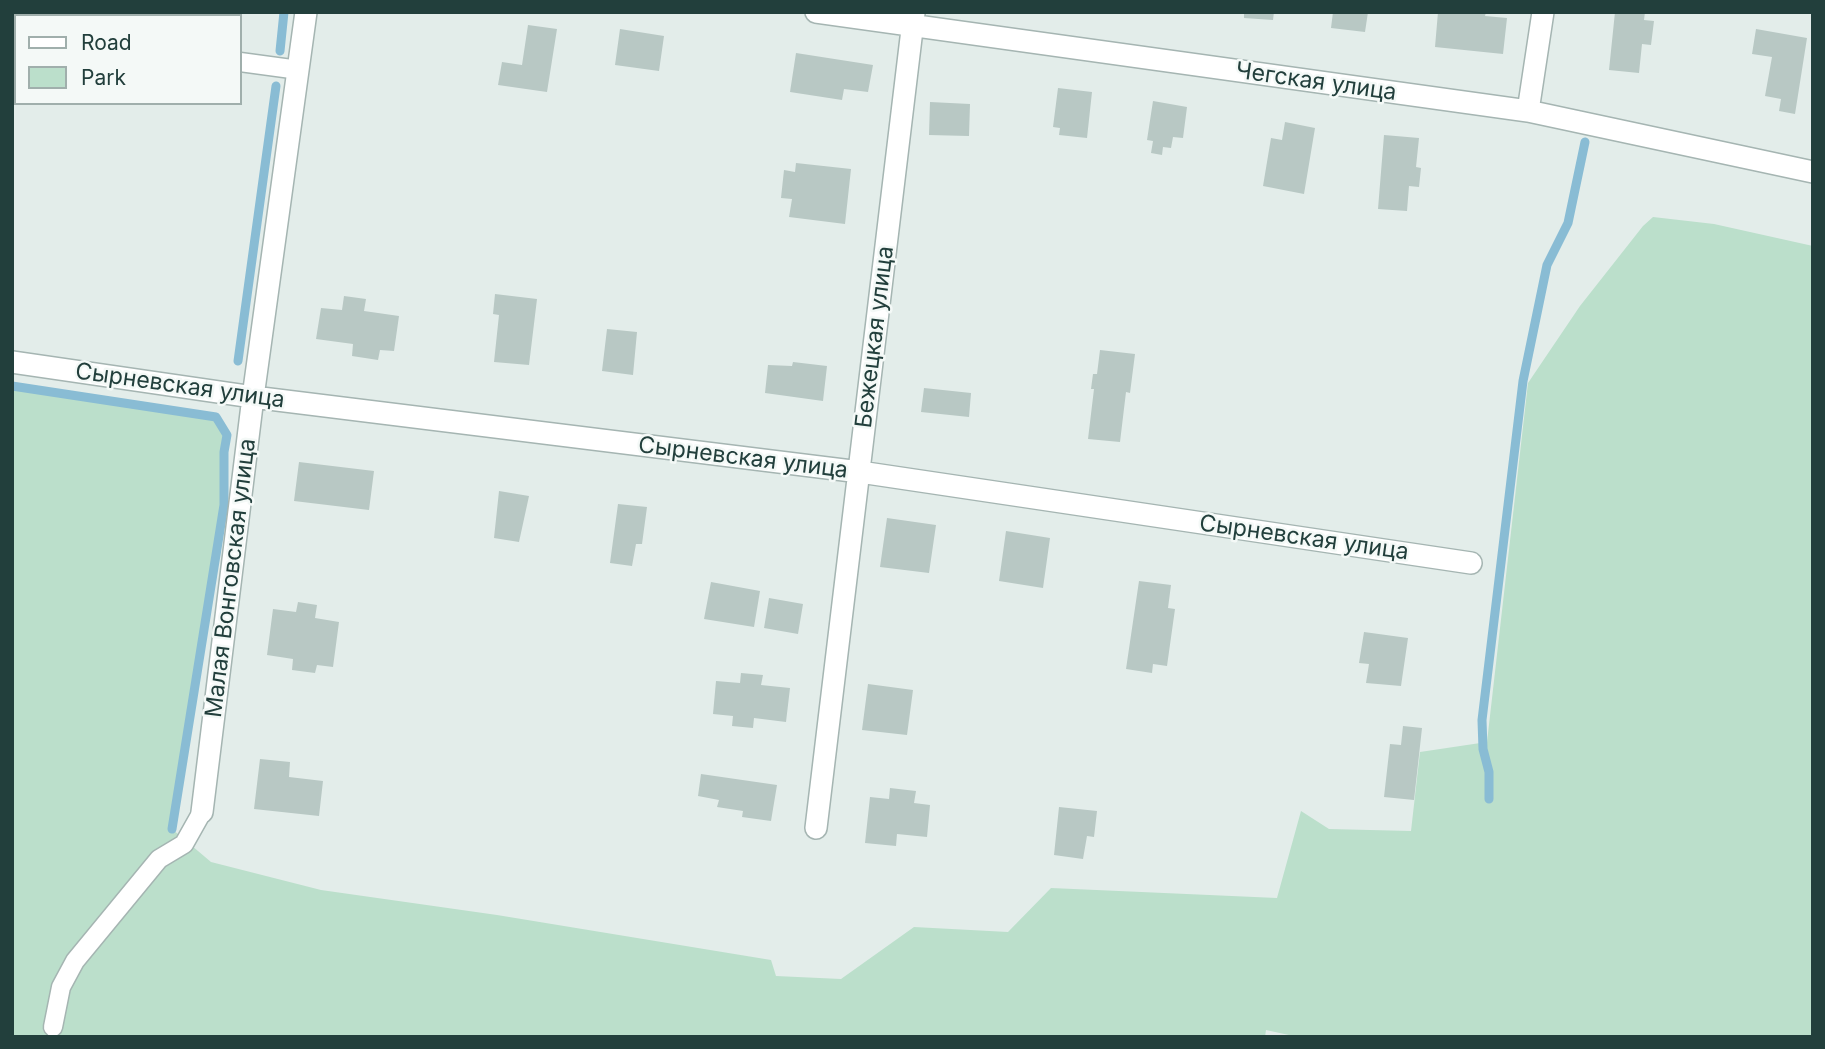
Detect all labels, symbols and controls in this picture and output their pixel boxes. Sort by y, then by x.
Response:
legend [14,14,242,105]
text: Road [81,30,132,55]
street label: Чегская улица [1234,57,1398,107]
text: Park [81,65,126,90]
street label: Бежецкая улица [850,245,900,429]
street label: Сырневская улица [74,358,286,414]
street label: Сырневская улица [637,431,849,485]
street label: Малая Вонговская улица [200,437,262,719]
street label: Сырневская улица [1198,510,1410,566]

